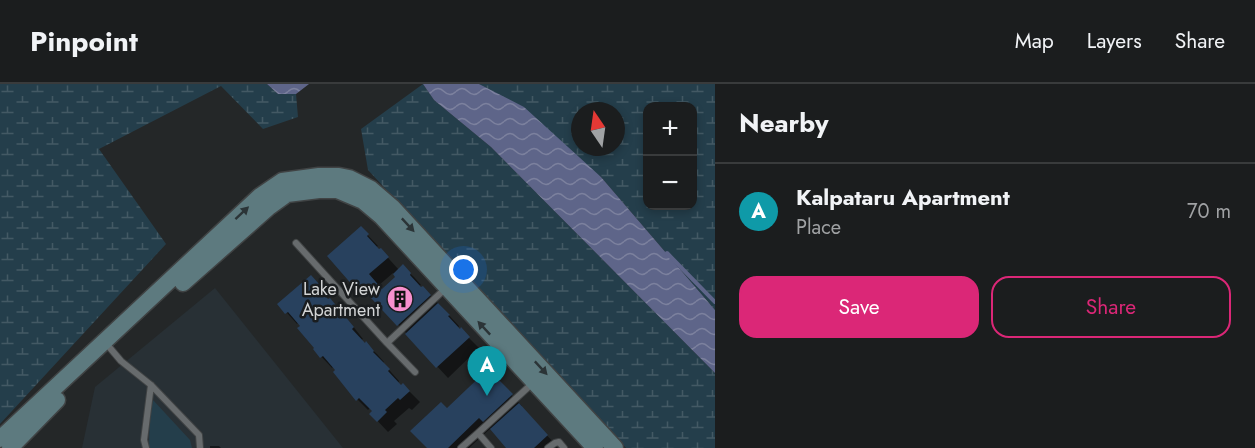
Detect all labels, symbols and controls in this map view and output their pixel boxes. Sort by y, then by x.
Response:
text: Pinpoint [30,21,138,62]
text: Map [1015,26,1054,56]
text: Layers [1087,26,1142,56]
text: Share [1175,26,1225,56]
north arrow [571,102,625,156]
map controls [643,102,697,210]
button: + [643,102,697,156]
text: Nearby [739,104,828,142]
button: − [643,156,697,210]
text: Kalpataru Apartment [796,181,1010,213]
text: A [751,197,766,226]
text: 70 m [1187,197,1231,226]
one-way arrow [235,206,249,220]
text: Place [796,213,841,242]
one-way arrow [401,217,414,232]
your location [449,255,478,284]
place label: Lake View Apartment [302,276,381,323]
button: Save [739,276,979,338]
button: Share [991,276,1231,338]
building icon: Lake View Apartment [385,284,415,314]
one-way arrow [477,320,491,335]
pin: A [468,346,506,396]
one-way arrow [534,360,548,375]

